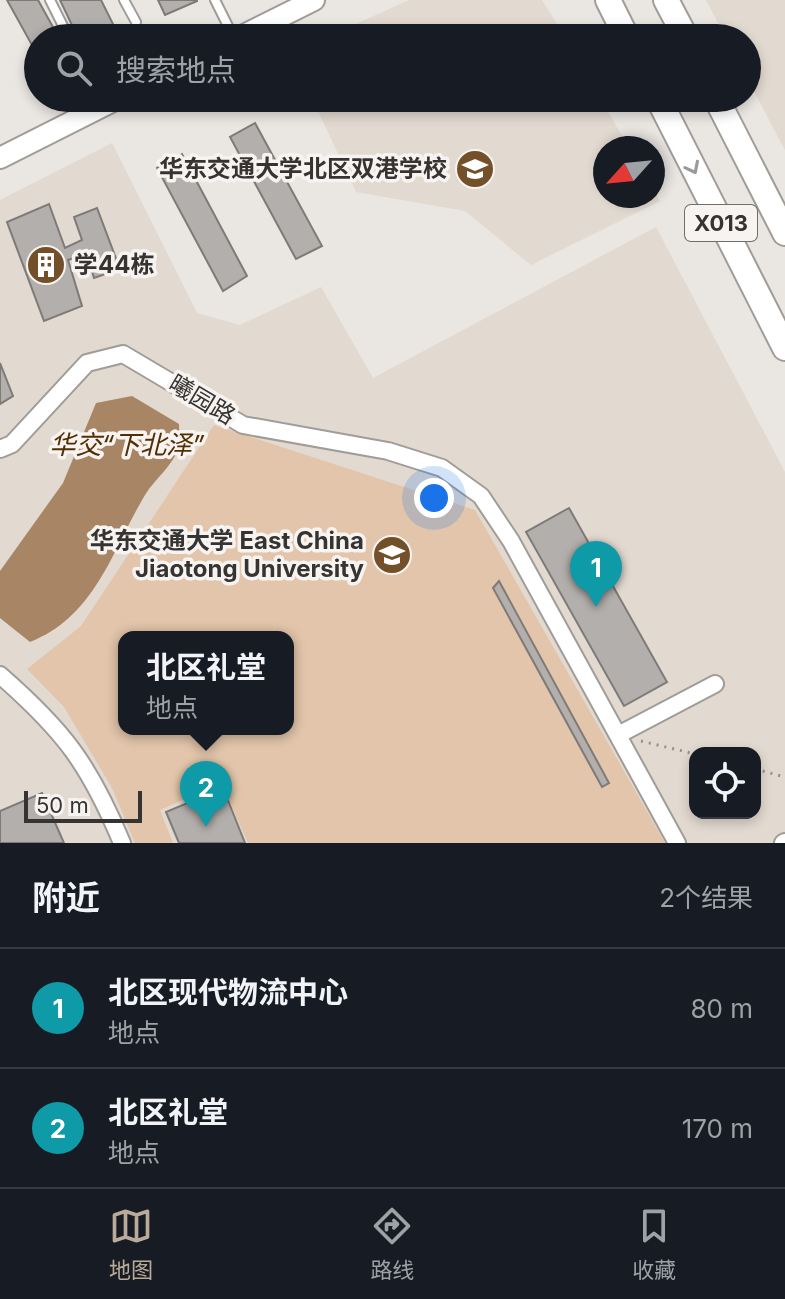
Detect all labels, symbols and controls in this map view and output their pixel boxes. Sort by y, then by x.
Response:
search box [24,24,761,112]
icon: search [52,46,96,90]
text: 搜索地点 [116,52,236,88]
north arrow [593,136,665,208]
school or university icon: 华东交通大学北区双港学校 [454,148,496,190]
place label: 华东交通大学北区双港学校 [159,154,447,183]
one-way arrow [683,159,699,174]
road number: X013 [685,205,757,241]
building icon: 学44栋 [25,244,67,286]
place label: 学44栋 [74,250,154,279]
street label: 曦园路 [164,369,241,431]
water label: 华交“下北泽” [50,429,205,460]
your location [414,478,454,518]
place label: 华东交通大学 East China Jiaotong University [90,526,365,583]
school or university icon: 华东交通大学 East China Jiaotong University [371,534,413,576]
pin: 1 [570,541,622,607]
popup [118,631,294,735]
text: 北区礼堂 [146,649,266,685]
text: 地点 [146,692,198,723]
map controls [689,747,761,819]
button: locate [689,747,761,819]
pin: 2 [180,761,232,827]
scale bar [24,787,142,823]
text: 50 m [36,792,89,818]
text: 附近 [32,877,100,918]
text: 2个结果 [659,882,753,913]
text: 北区现代物流中心 [108,974,348,1010]
text: 1 [52,993,64,1024]
text: 80 m [690,993,753,1024]
text: 地点 [108,1017,160,1048]
text: 北区礼堂 [108,1094,228,1130]
text: 2 [50,1113,66,1144]
text: 170 m [682,1113,753,1144]
text: 地点 [108,1137,160,1168]
tab: 地图 [109,1204,153,1284]
tab: 路线 [370,1204,414,1284]
tab: 收藏 [632,1204,676,1284]

